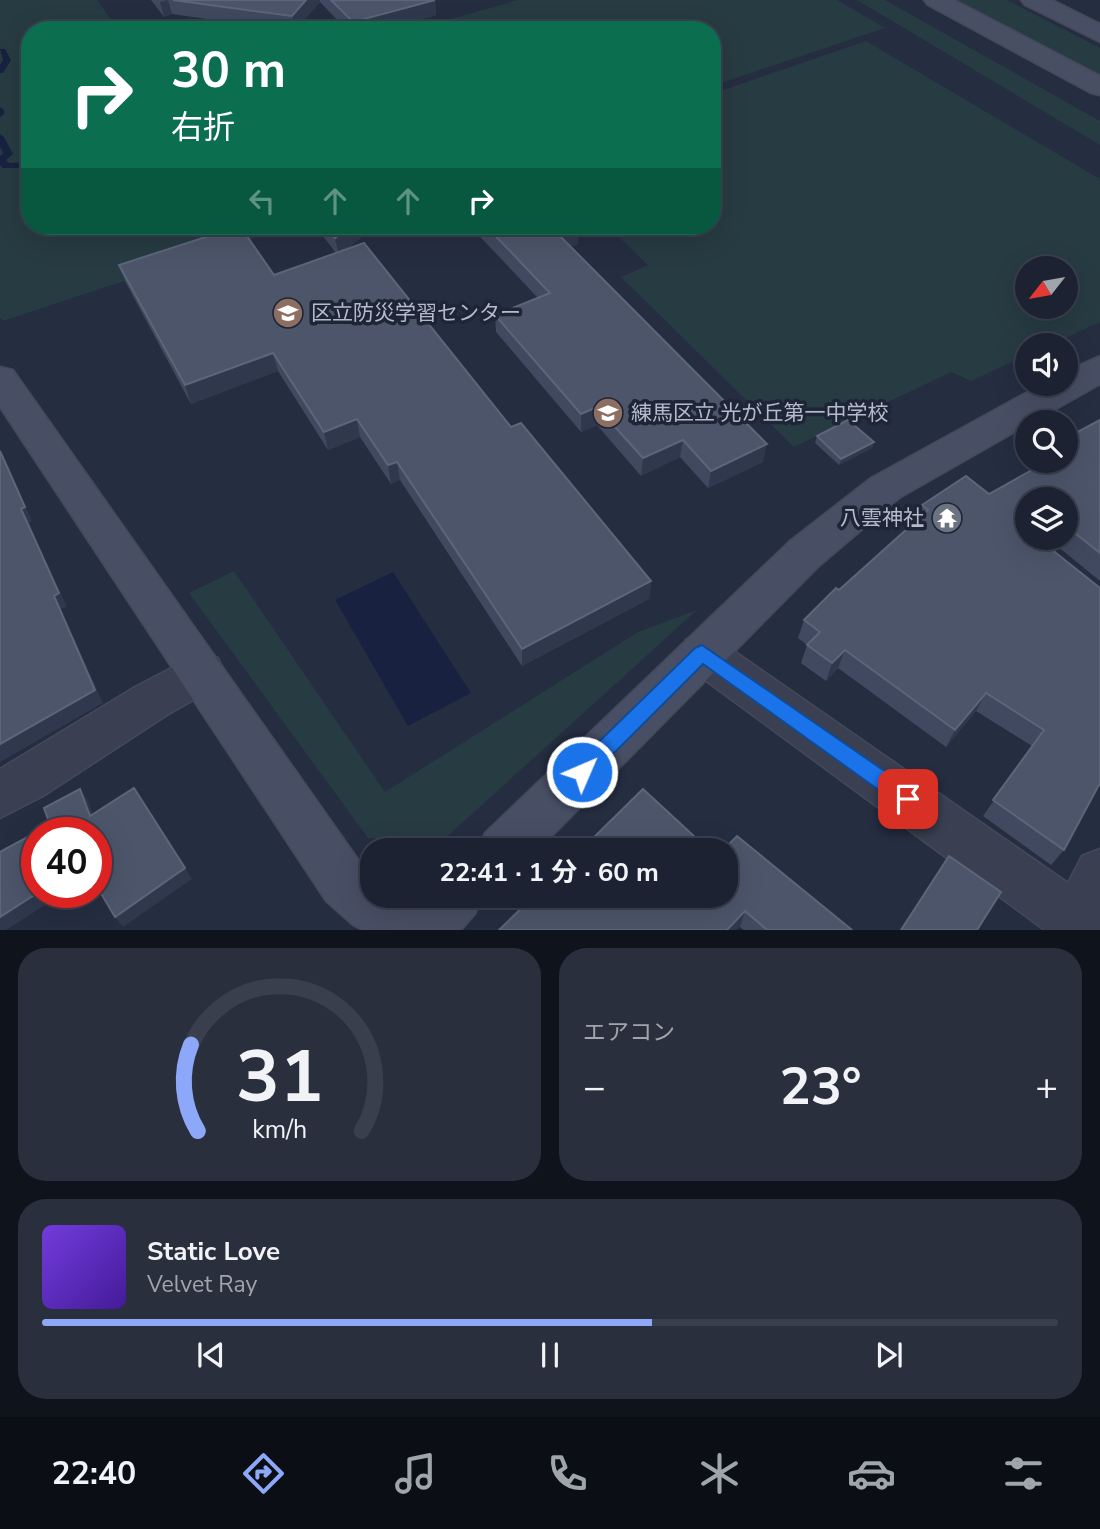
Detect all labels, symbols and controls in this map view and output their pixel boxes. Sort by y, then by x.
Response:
text: 30 m [171,37,286,104]
icon: right [56,49,147,140]
text: 右折 [171,106,235,149]
icon: left [243,182,281,220]
icon: ahead [316,182,354,220]
icon: ahead [389,182,427,220]
icon: right [462,182,500,220]
north arrow [1015,256,1078,318]
map controls [1015,256,1078,550]
school or university icon: 区立防災学習センター [271,296,305,330]
place label: 区立防災学習センター [311,299,521,327]
button: sound [1015,333,1078,396]
school or university icon: 練馬区立 光が丘第一中学校 [591,396,625,430]
place label: 練馬区立 光が丘第一中学校 [631,399,888,427]
button: search [1015,410,1078,473]
button: layers [1015,487,1078,550]
temple icon: 八雲神社 [930,501,964,535]
place label: 八雲神社 [840,504,924,532]
position arrow [545,735,619,809]
pin [878,769,938,829]
icon: arrive [889,780,927,818]
speed limit sign: 40 [21,817,112,908]
text: 22:41 · 1 分 · 60 m [439,855,659,890]
text: エアコン [583,1017,675,1048]
text: 31 [236,1027,323,1127]
text: 23° [779,1051,862,1122]
text: − [583,1062,606,1113]
text: + [1035,1062,1058,1113]
text: km/h [252,1112,307,1146]
text: Static Love [147,1234,280,1269]
text: Velvet Ray [147,1269,257,1300]
icon: previous [192,1336,230,1374]
icon: pause [531,1336,569,1374]
icon: next [870,1336,908,1374]
icon: directions [239,1449,288,1498]
icon: music [391,1449,440,1498]
icon: phone [543,1449,592,1498]
icon: climate [695,1449,744,1498]
icon: car [847,1449,896,1498]
icon: filters [999,1449,1048,1498]
text: 22:40 [52,1452,136,1495]

